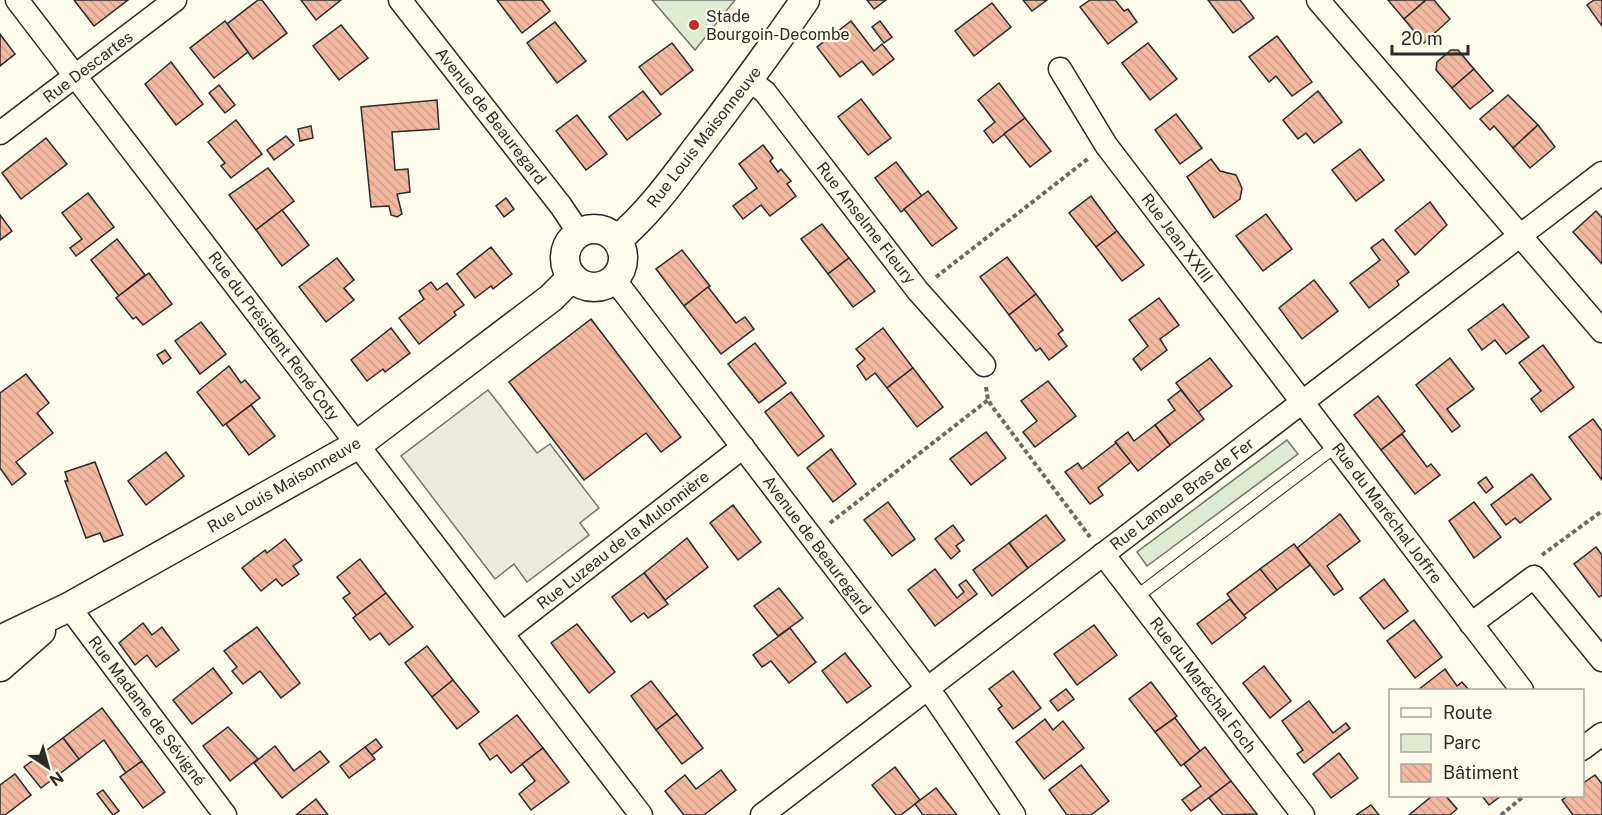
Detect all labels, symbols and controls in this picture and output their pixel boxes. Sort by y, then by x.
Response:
place label: Stade Bourgoin-Decombe [706,7,850,44]
marker: Stade Bourgoin-Decombe [687,18,701,32]
scale bar [1392,18,1468,56]
street label: Rue Descartes [39,27,137,107]
text: 20 m [1401,28,1443,49]
street label: Avenue de Beauregard [432,44,550,188]
street label: Rue Louis Maisonneuve [643,63,765,211]
street label: Rue Anselme Fleury [813,158,920,288]
street label: Rue Jean XXIII [1137,190,1217,286]
street label: Rue du Président René Coty [204,248,344,425]
street label: Rue Louis Maisonneuve [204,433,364,537]
street label: Rue Lanoue Bras de Fer [1106,434,1258,554]
street label: Rue du Maréchal Joffre [1328,439,1446,587]
street label: Rue Luzeau de la Mulonnière [533,467,713,613]
street label: Avenue de Beauregard [759,472,875,618]
street label: Rue du Maréchal Foch [1146,613,1260,757]
street label: Rue Madame de Sévigné [84,632,210,790]
legend [1389,689,1584,797]
text: Route [1443,702,1492,723]
text: Parc [1443,732,1481,753]
north arrow [18,737,78,797]
text: Bâtiment [1443,762,1519,783]
text: N [46,767,67,790]

